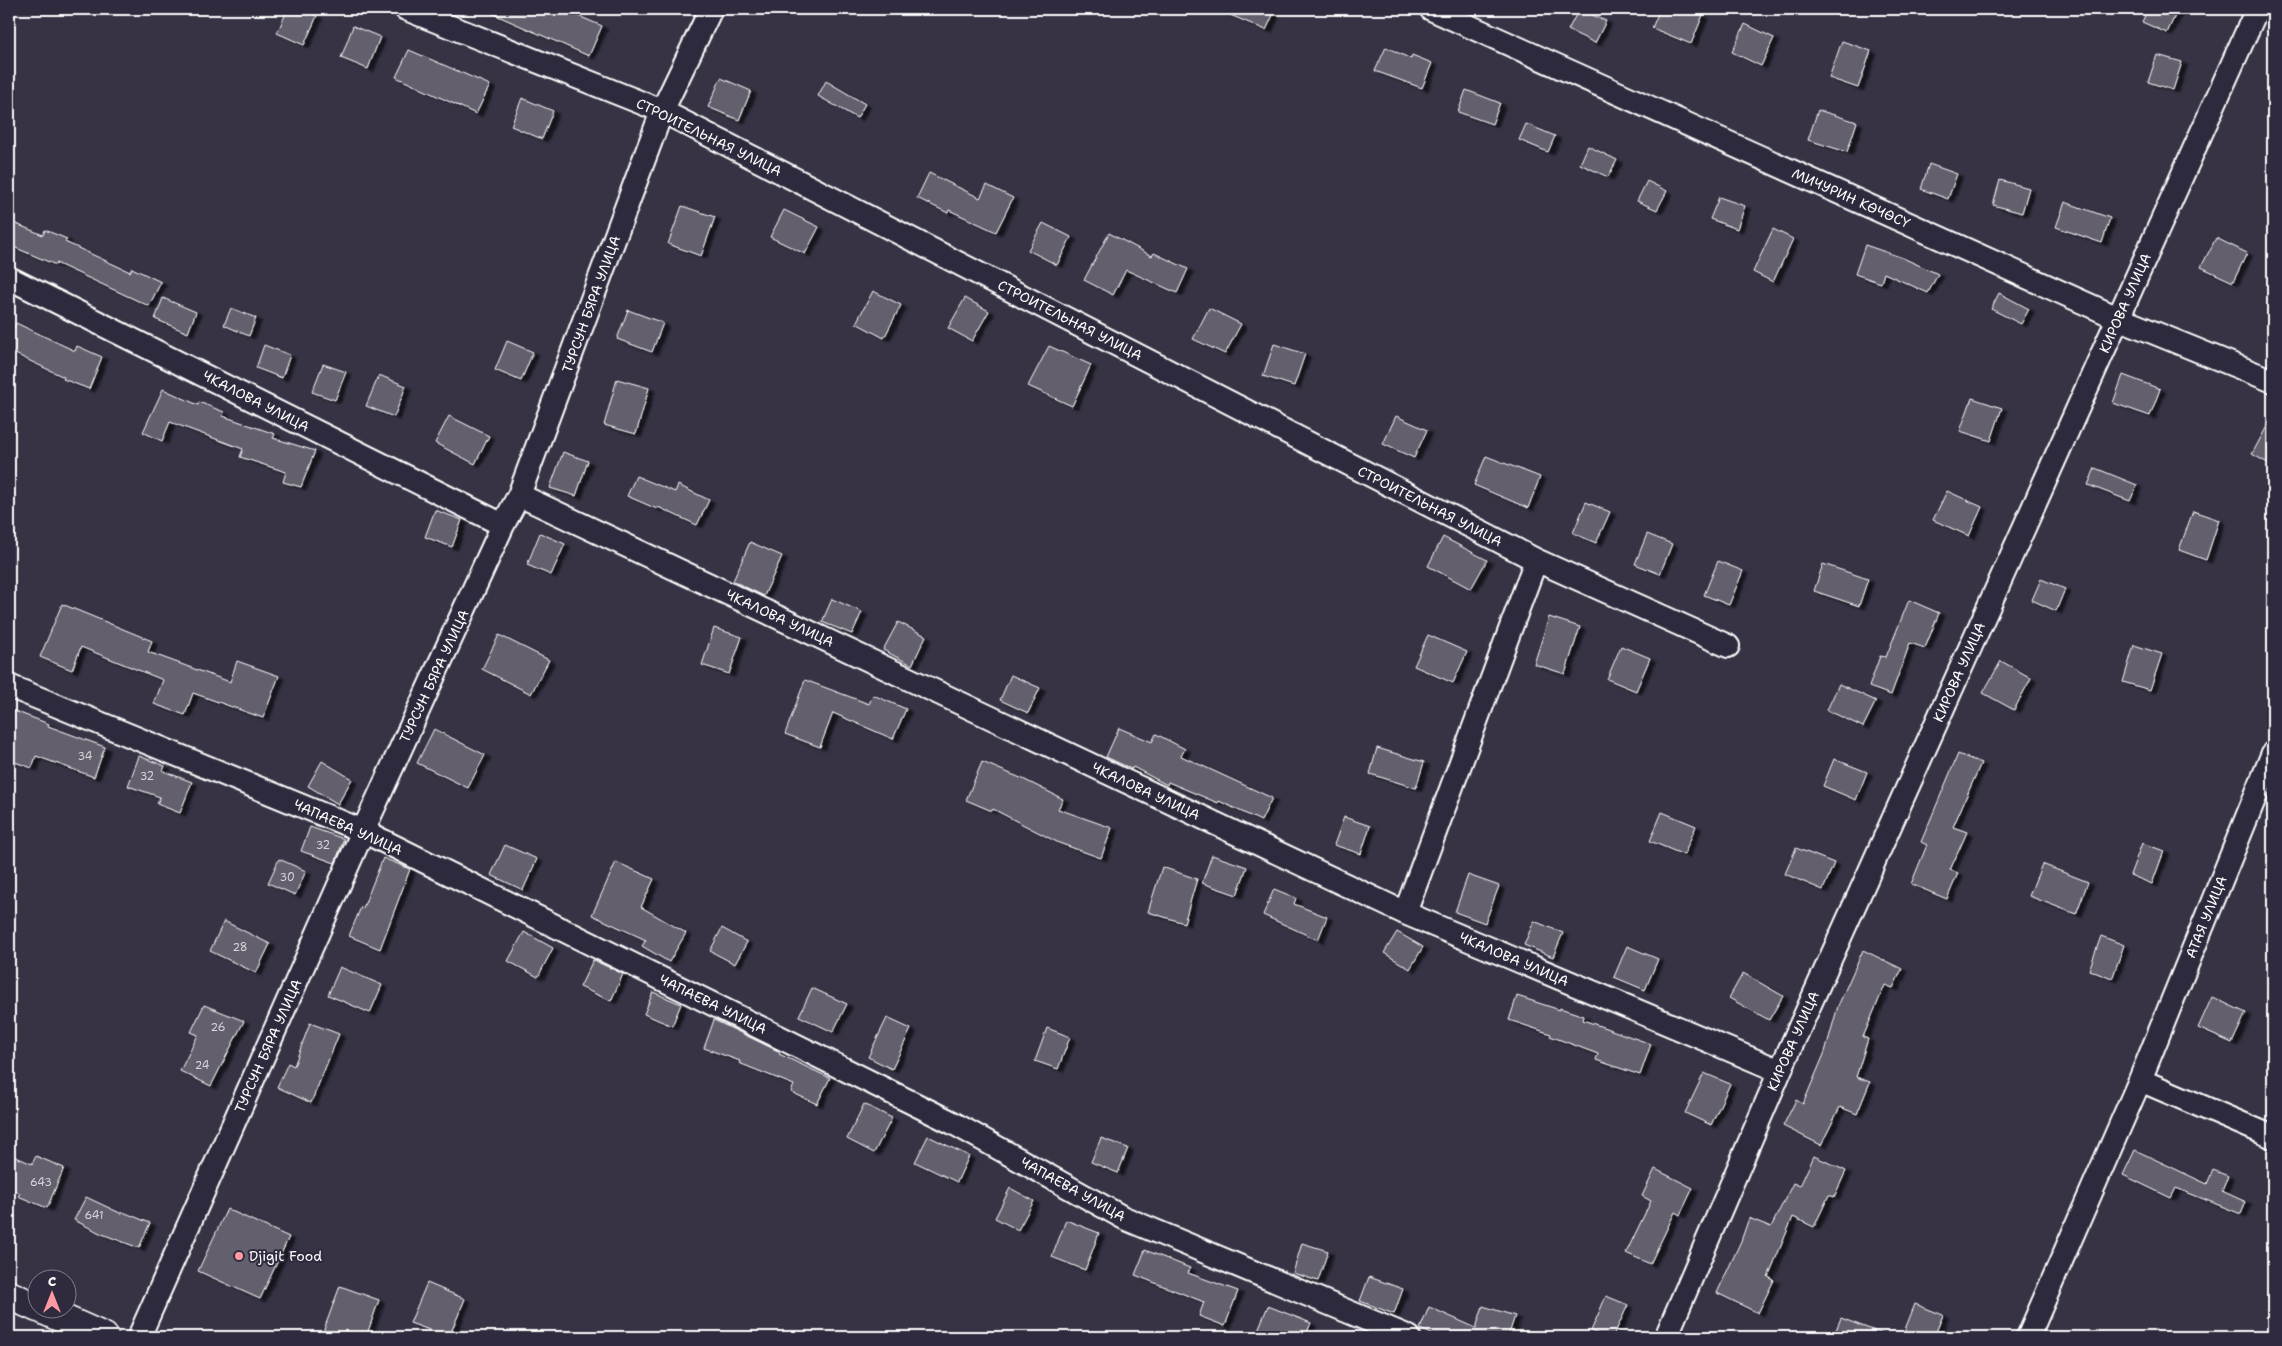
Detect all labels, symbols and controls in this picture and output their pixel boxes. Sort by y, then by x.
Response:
street label: СТРОИТЕЛЬНАЯ УЛИЦА [633,94,785,180]
street label: МИЧУРИН КӨЧӨСҮ [1789,164,1913,232]
street label: ТУРСУН БЯРА УЛИЦА [558,233,624,375]
street label: КИРОВА УЛИЦА [2095,250,2155,356]
street label: СТРОИТЕЛЬНАЯ УЛИЦА [995,276,1145,364]
street label: ЧКАЛОВА УЛИЦА [200,366,312,436]
street label: СТРОИТЕЛЬНАЯ УЛИЦА [1355,462,1505,550]
street label: ЧКАЛОВА УЛИЦА [723,585,837,651]
street label: ТУРСУН БЯРА УЛИЦА [395,607,473,745]
street label: КИРОВА УЛИЦА [1929,619,1989,725]
house number: 34 [78,749,93,764]
street label: ЧКАЛОВА УЛИЦА [1089,758,1203,824]
house number: 32 [140,769,154,784]
street label: ЧАПАЕВА УЛИЦА [291,795,405,859]
house number: 32 [316,838,330,853]
house number: 30 [279,870,295,885]
street label: АТАЯ УЛИЦА [2181,873,2231,961]
street label: ЧКАЛОВА УЛИЦА [1456,928,1572,990]
house number: 28 [232,940,248,955]
street label: ЧАПАЕВА УЛИЦА [656,970,770,1038]
street label: ТУРСУН БЯРА УЛИЦА [230,976,306,1116]
street label: КИРОВА УЛИЦА [1763,988,1823,1094]
house number: 26 [211,1020,225,1035]
house number: 24 [195,1058,210,1073]
street label: ЧАПАЕВА УЛИЦА [1017,1153,1129,1225]
house number: 643 [30,1175,52,1190]
house number: 641 [84,1208,104,1223]
place label: Djigit Food [249,1247,322,1265]
marker: Djigit Food [233,1250,245,1262]
north arrow [28,1268,78,1318]
text: С [48,1272,56,1290]

